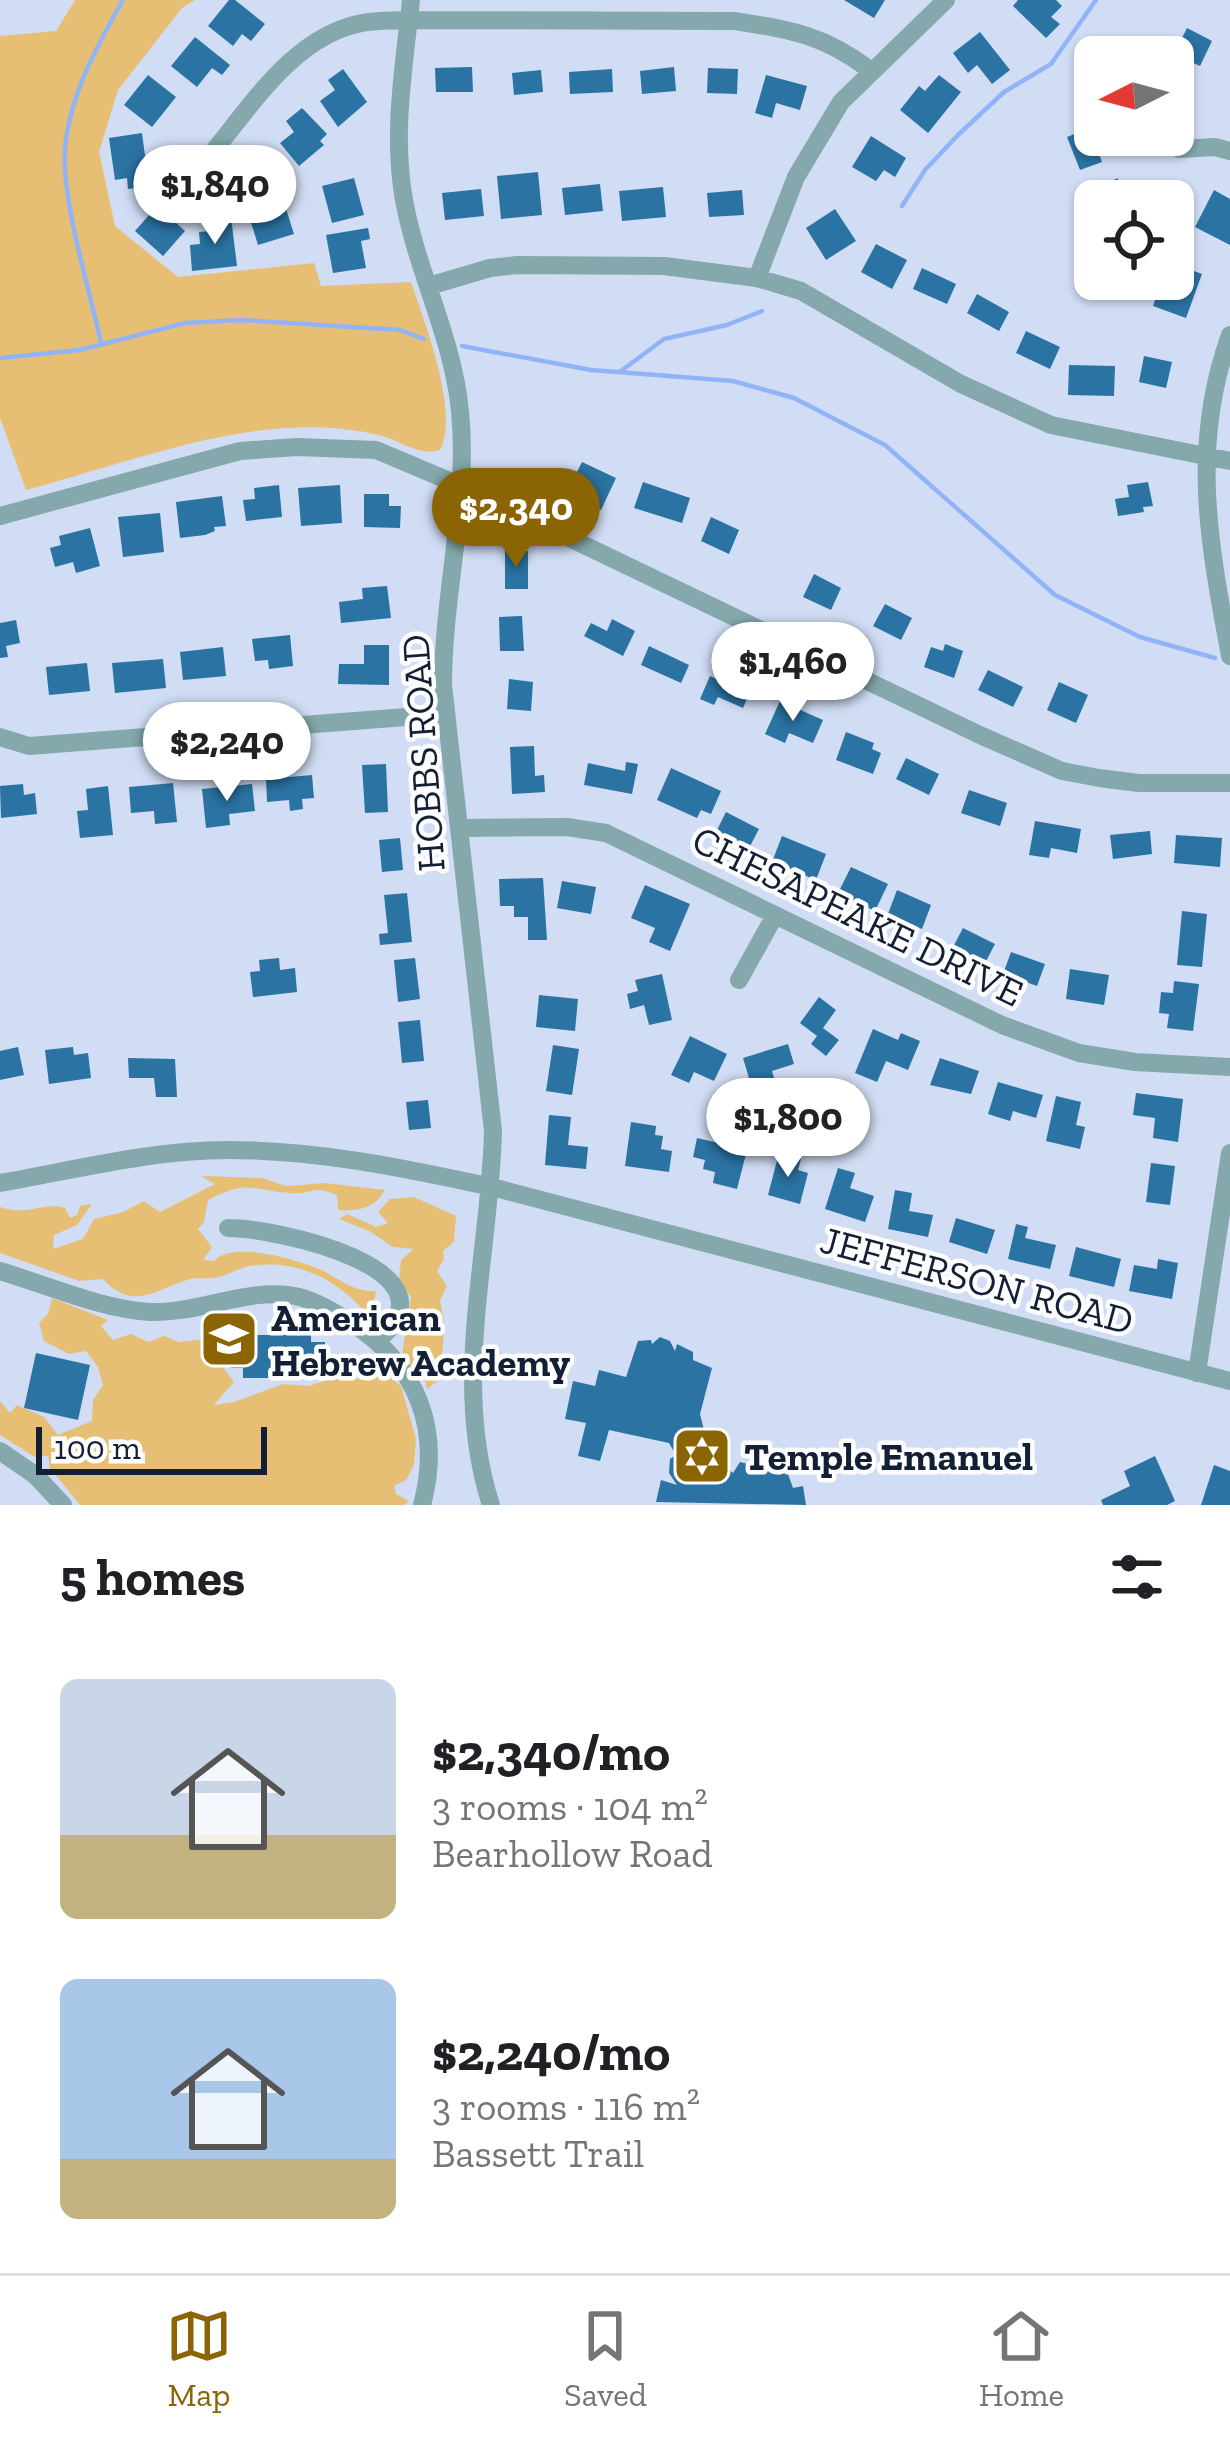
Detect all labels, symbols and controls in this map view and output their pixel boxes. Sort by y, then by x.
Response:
north arrow [1074,36,1194,156]
map controls [1074,36,1194,300]
pin: $1,840 [117,145,313,247]
text: $1,840 [160,160,270,207]
button: locate [1074,180,1194,300]
pin: $2,340 [418,468,614,570]
text: $2,340 [459,483,573,530]
pin: $1,460 [695,622,891,724]
street label: HOBBS ROAD [391,633,455,873]
text: $1,460 [738,637,848,684]
pin: $2,240 [129,702,325,804]
text: $2,240 [170,717,284,764]
street label: CHESAPEAKE DRIVE [685,816,1031,1016]
pin: $1,800 [690,1078,886,1180]
text: $1,800 [733,1093,843,1140]
street label: JEFFERSON ROAD [816,1216,1138,1344]
place label: American Hebrew Academy [271,1294,571,1386]
school or university icon: American Hebrew Academy [198,1308,260,1370]
scale bar [36,1421,267,1474]
synagogue icon: Temple Emanuel [671,1425,733,1487]
text: 100 m [54,1428,141,1467]
place label: Temple Emanuel [744,1433,1033,1480]
icon: filters [1104,1544,1170,1610]
text: 5 homes [60,1547,245,1608]
text: $2,340/mo [432,1722,670,1783]
icon: home [156,1727,300,1871]
text: 3 rooms · 104 m² [432,1783,708,1830]
text: Bearhollow Road [432,1830,713,1877]
text: $2,240/mo [432,2022,670,2083]
icon: home [156,2027,300,2171]
text: 3 rooms · 116 m² [432,2083,700,2130]
text: Bassett Trail [432,2130,644,2177]
tab: Map [166,2303,232,2414]
tab: Saved [564,2303,647,2414]
tab: Home [979,2303,1064,2414]

